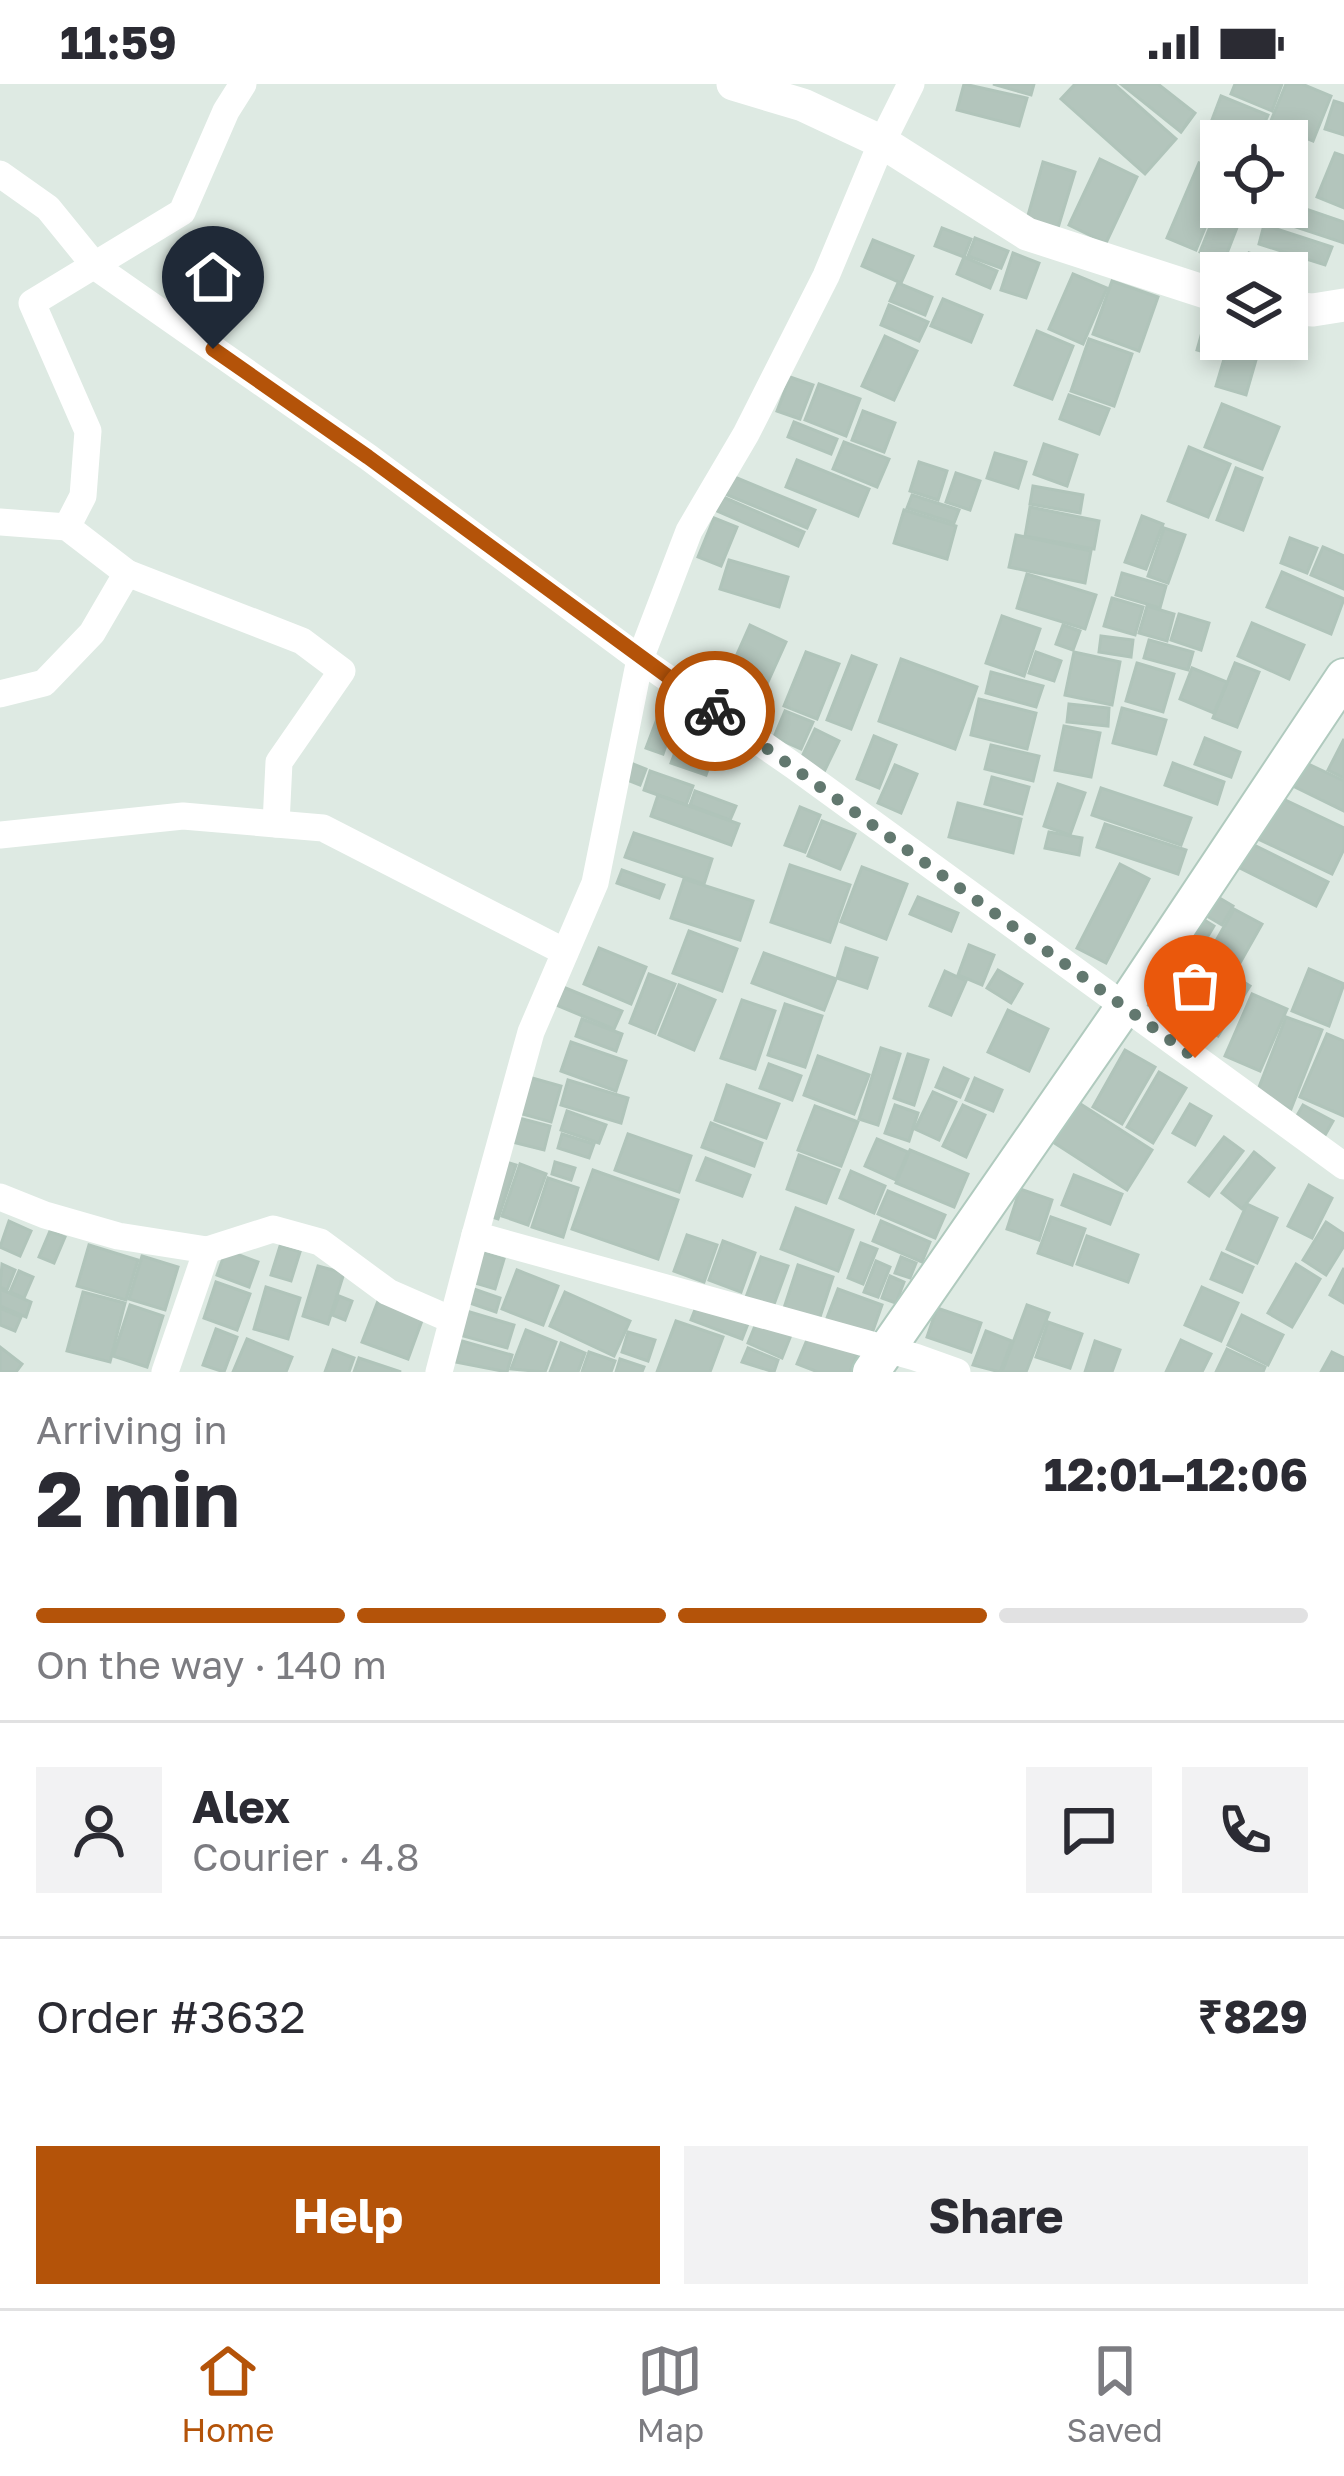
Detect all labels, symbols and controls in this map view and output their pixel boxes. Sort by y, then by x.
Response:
text: 11:59 [60,15,177,69]
map controls [1200,120,1308,360]
button: locate [1200,120,1308,228]
pin [162,226,264,349]
icon: home [180,244,246,310]
button: layers [1200,252,1308,360]
courier [655,651,775,771]
icon: bike [682,678,748,744]
pin [1144,935,1246,1058]
icon: bag [1162,953,1228,1019]
text: Arriving in [36,1406,227,1453]
text: 12:01–12:06 [1044,1447,1308,1501]
text: 2 min [36,1451,240,1544]
text: On the way · 140 m [36,1641,387,1688]
button: person [36,1767,162,1893]
button: chat [1026,1767,1152,1893]
button: phone [1182,1767,1308,1893]
text: Alex [192,1779,290,1833]
text: Courier · 4.8 [192,1833,420,1880]
text: Order #3632 [36,1989,306,2043]
text: ₹829 [1197,1989,1308,2043]
button: Help [36,2146,660,2284]
button: Share [684,2146,1308,2284]
tab: Home [181,2338,274,2449]
tab: Map [637,2338,704,2449]
tab: Saved [1066,2338,1163,2449]

